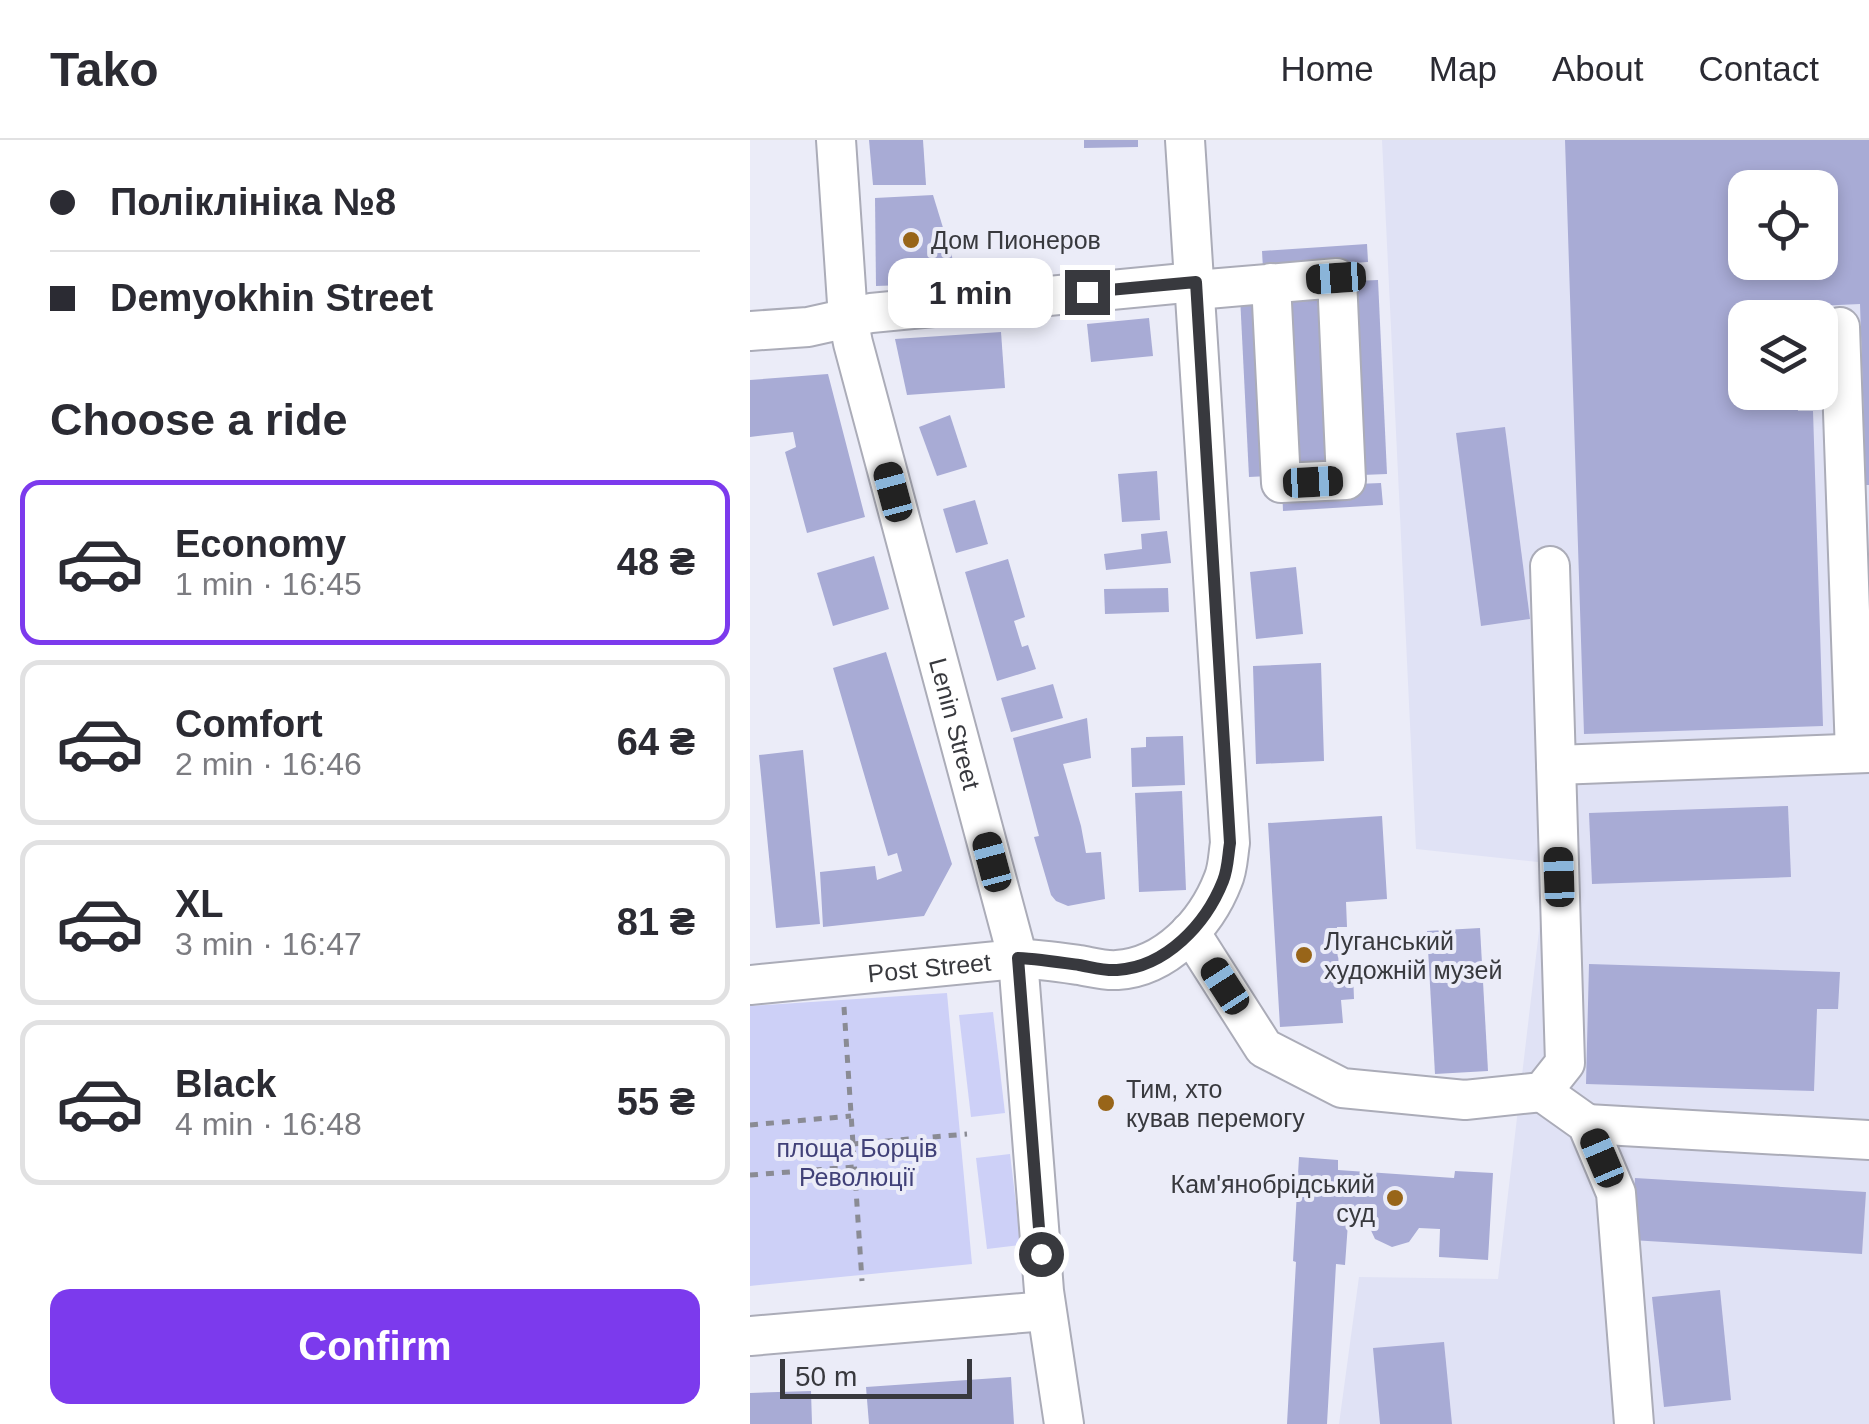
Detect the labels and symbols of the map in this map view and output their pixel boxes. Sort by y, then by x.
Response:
place label: Дом Пионеров [931,226,1101,254]
marker: Дом Пионеров [900,229,922,251]
callout: 1 min [887,257,1052,327]
car [1305,261,1367,295]
route end [1065,270,1110,315]
car [871,459,915,525]
car [1282,465,1344,499]
street label: Lenin Street [924,655,986,792]
car [970,829,1014,895]
car [1543,846,1575,908]
place label: Луганський художній музей [1324,927,1502,984]
marker: Луганський художній музей [1293,944,1315,966]
street label: Post Street [866,948,992,988]
car [1196,953,1254,1019]
place label: Тим, хто кував перемогу [1126,1075,1305,1132]
marker: Тим, хто кував перемогу [1095,1092,1117,1114]
car [1576,1125,1628,1191]
park label: площа Борців Революції [776,1134,938,1191]
place label: Кам'янобрідський суд [1171,1170,1375,1227]
marker: Кам'янобрідський суд [1384,1187,1406,1209]
route start [1019,1232,1064,1277]
scale bar [780,1354,972,1398]

